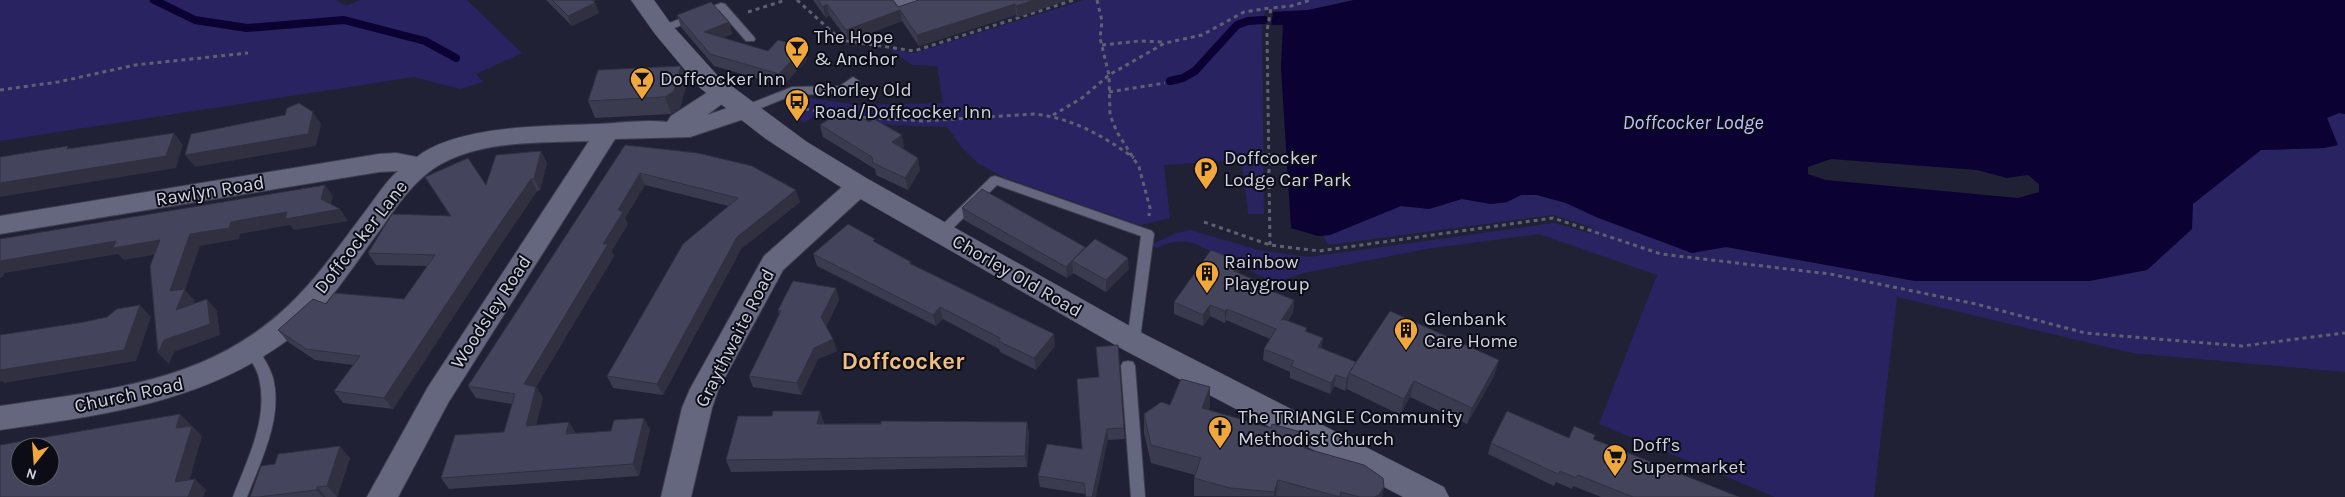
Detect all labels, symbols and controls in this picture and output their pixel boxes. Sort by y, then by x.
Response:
place label: The Hope & Anchor [814,26,897,70]
bar icon: The Hope & Anchor [784,35,810,69]
bar icon: Doffcocker Inn [629,66,655,100]
place label: Doffcocker Inn [660,68,786,90]
place label: Chorley Old Road/Doffcocker Inn [814,79,992,123]
bus stop icon: Chorley Old Road/Doffcocker Inn [784,88,810,122]
water label: Doffcocker Lodge [1622,111,1764,134]
place label: Doffcocker Lodge Car Park [1224,147,1352,191]
parking icon: Doffcocker Lodge Car Park [1193,156,1219,190]
street label: Rawlyn Road [154,172,266,210]
street label: Doffcocker Lane [310,176,412,298]
street label: Chorley Old Road [948,230,1086,322]
street label: Woodsley Road [446,251,536,373]
place label: Rainbow Playgroup [1224,251,1310,295]
building icon: Rainbow Playgroup [1194,260,1220,294]
street label: Graythwaite Road [691,265,779,411]
place label: Glenbank Care Home [1424,308,1518,352]
building icon: Glenbank Care Home [1393,317,1419,351]
district label: Doffcocker [842,347,965,375]
street label: Church Road [72,373,186,417]
place label: The TRIANGLE Community Methodist Church [1238,406,1462,450]
church icon: The TRIANGLE Community Methodist Church [1207,415,1233,449]
place label: Doff's Supermarket [1632,434,1745,478]
north arrow [10,437,60,487]
supermarket icon: Doff's Supermarket [1602,443,1628,477]
text: N [24,464,39,484]

